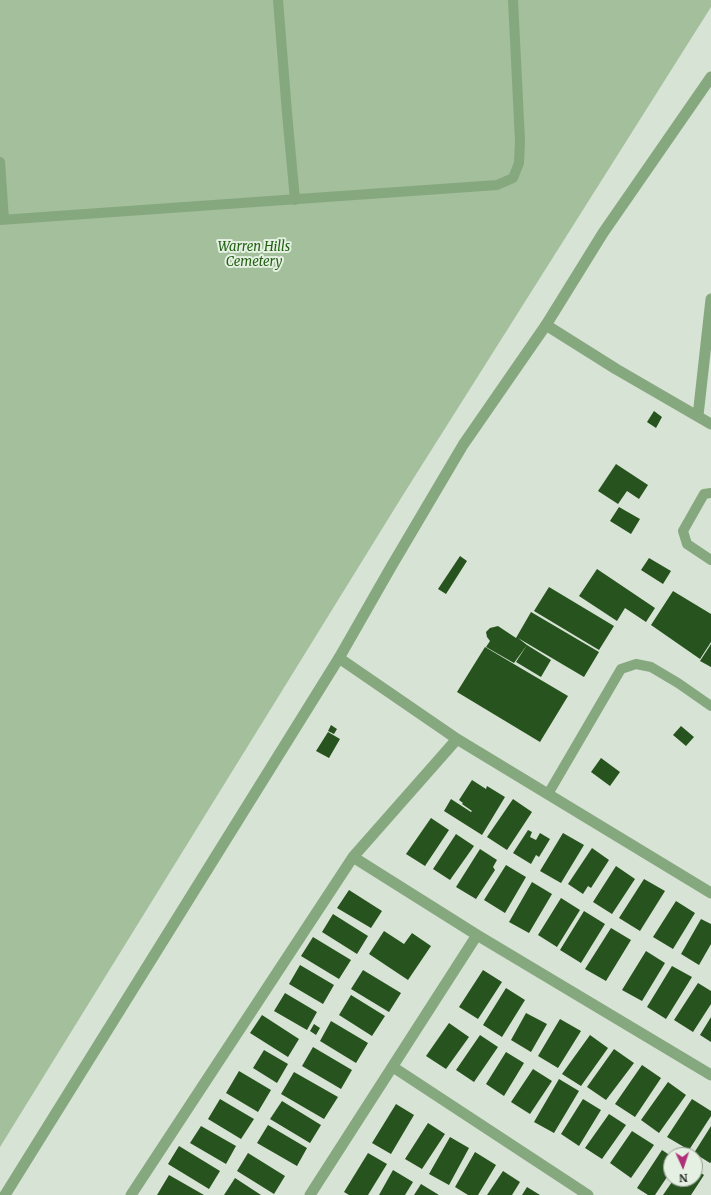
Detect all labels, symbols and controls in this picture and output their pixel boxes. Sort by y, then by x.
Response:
park label: Warren Hills Cemetery [218,239,290,270]
north arrow [663,1147,703,1187]
text: N [679,1171,688,1185]

